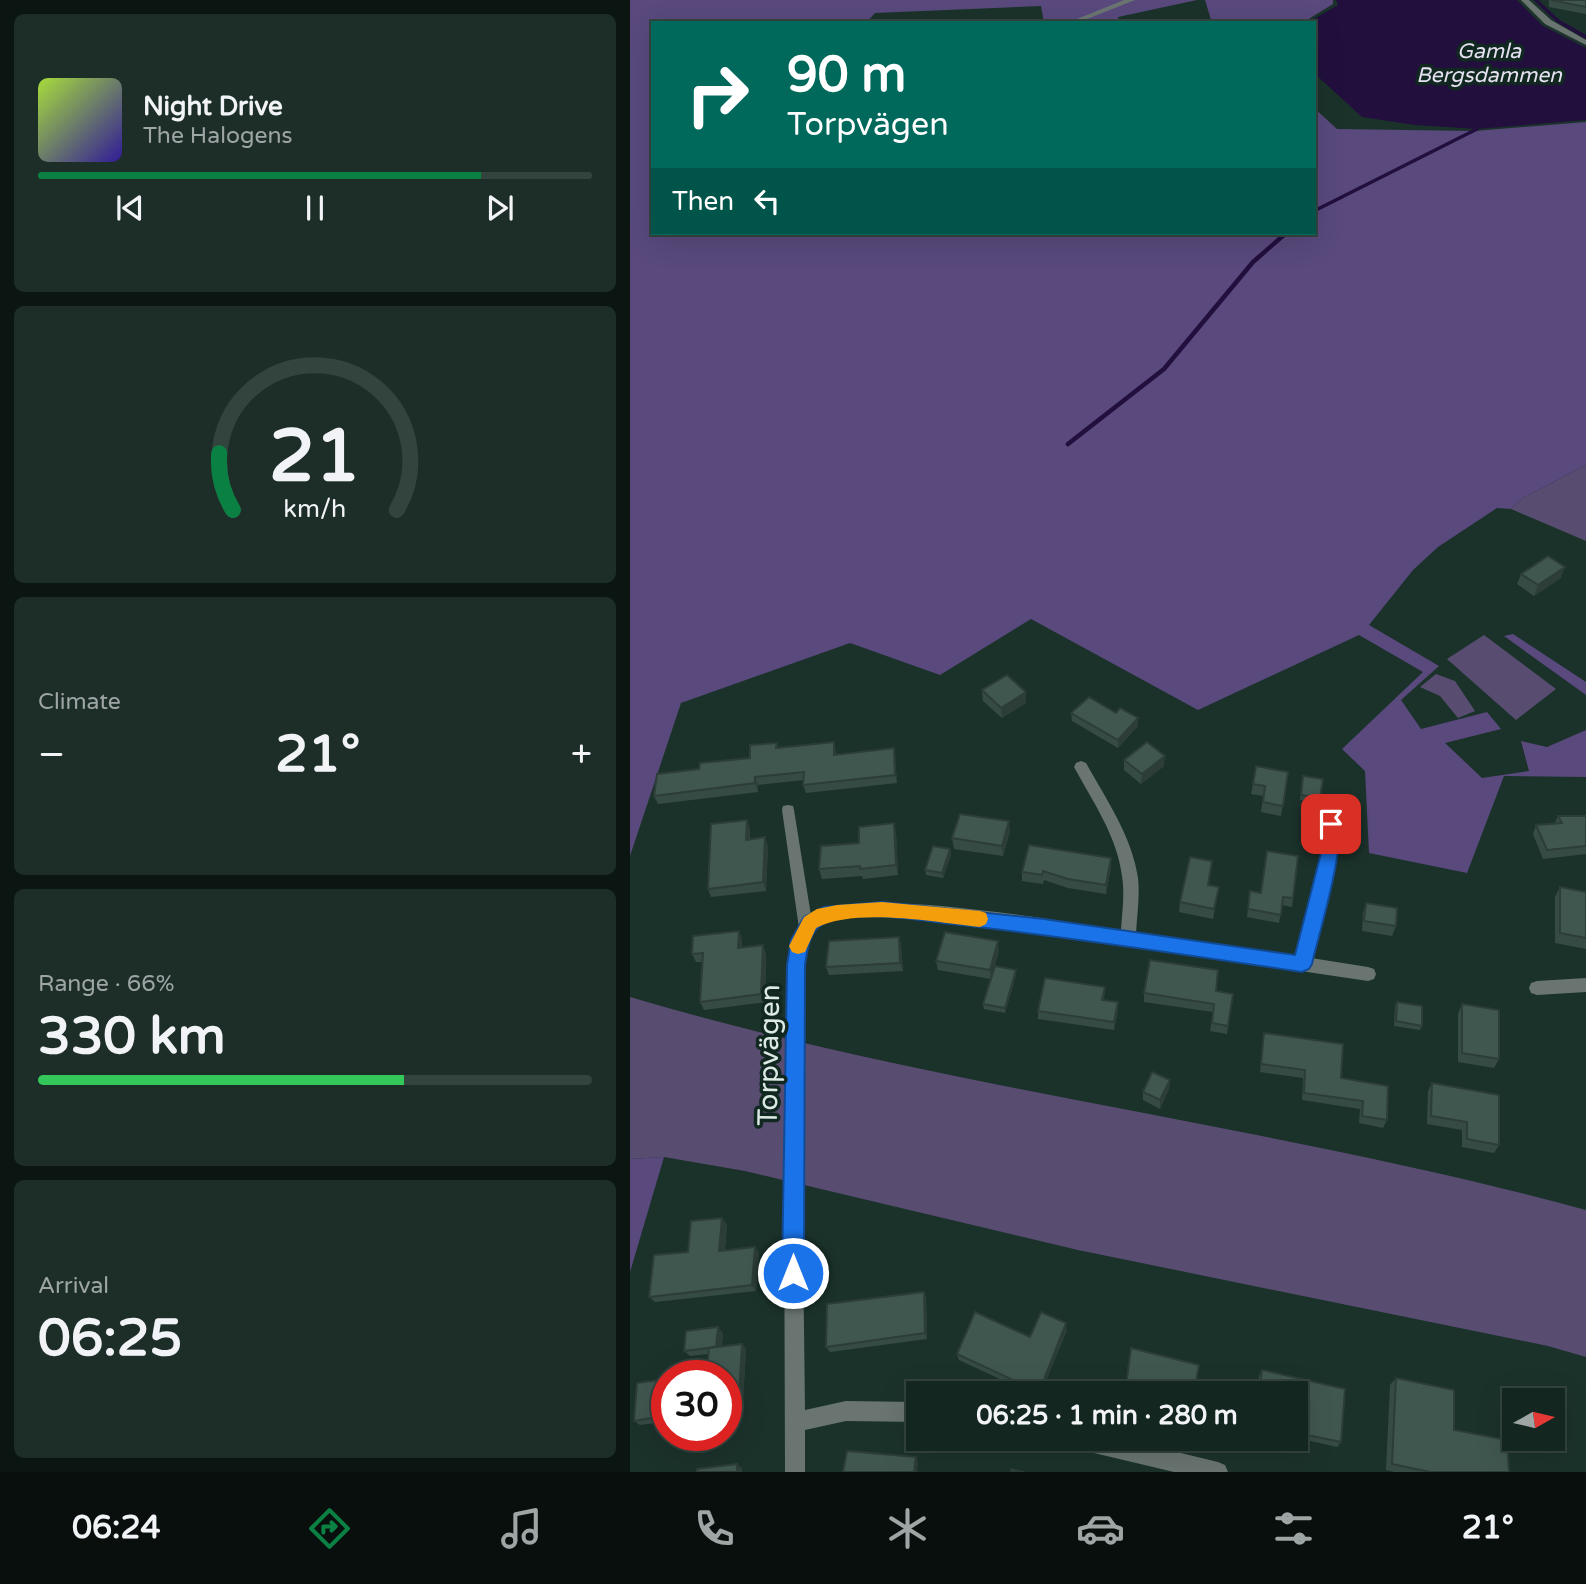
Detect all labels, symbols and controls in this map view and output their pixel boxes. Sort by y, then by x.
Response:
water label: Gamla Bergsdammen [1416,39,1563,88]
text: 90 m [787,46,906,105]
icon: right [672,49,763,140]
text: Night Drive [143,91,283,122]
text: Torpvägen [787,106,949,144]
text: The Halogens [143,122,292,150]
icon: left [748,182,786,220]
text: Then [672,186,734,217]
icon: previous [111,189,149,227]
icon: pause [296,189,334,227]
icon: next [481,189,519,227]
text: 21 [269,414,361,502]
text: km/h [284,494,346,524]
text: Climate [38,688,121,716]
text: 21° [275,723,360,786]
text: − [38,732,65,778]
text: + [571,732,592,778]
pin [1301,794,1361,854]
icon: arrive [1312,805,1350,843]
text: Range · 66% [38,970,174,998]
street label: Torpvägen [751,984,787,1126]
text: 330 km [38,1005,226,1068]
position arrow [756,1236,830,1310]
text: Arrival [38,1272,109,1300]
text: 06:25 [38,1307,182,1370]
speed limit sign: 30 [651,1360,742,1451]
north arrow [1502,1388,1564,1451]
map controls [1502,1388,1565,1451]
text: 06:25 · 1 min · 280 m [976,1400,1238,1431]
icon: directions [305,1504,354,1553]
icon: music [497,1504,546,1553]
icon: phone [690,1504,739,1553]
icon: climate [883,1504,932,1553]
icon: car [1076,1504,1125,1553]
icon: filters [1269,1504,1318,1553]
text: 06:24 [72,1509,161,1547]
text: 21° [1462,1509,1514,1547]

